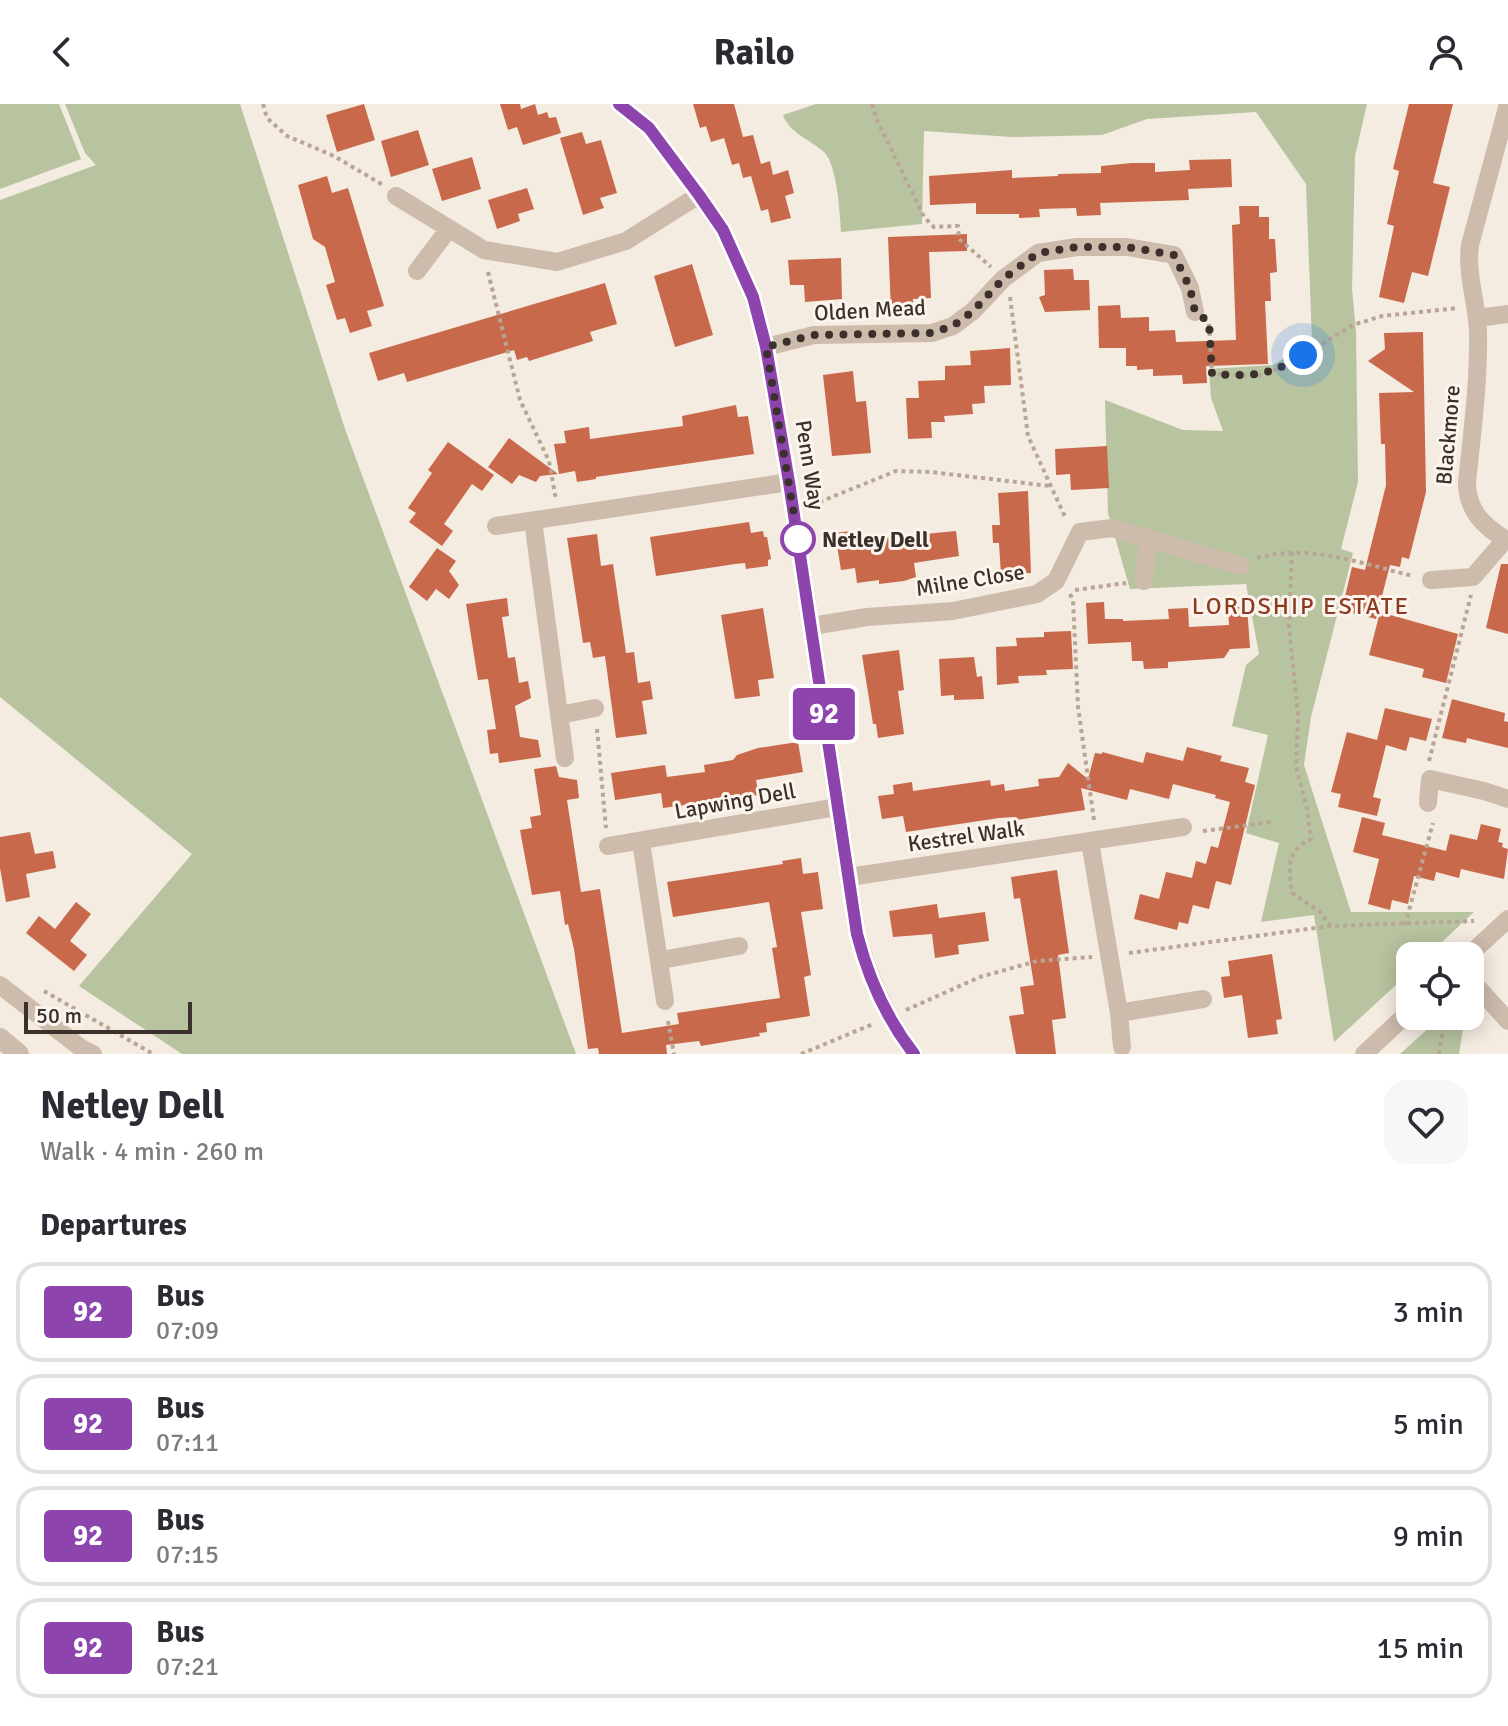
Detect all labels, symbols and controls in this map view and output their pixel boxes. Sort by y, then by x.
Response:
icon: back [40,30,84,74]
text: Railo [714,30,794,75]
icon: person [1424,30,1468,74]
street label: Olden Mead [813,294,927,326]
your location [1283,335,1323,375]
street label: Blackmore [1430,384,1466,486]
street label: Penn Way [790,418,831,513]
marker: Netley Dell [781,522,815,556]
place label: Netley Dell [822,526,929,553]
street label: Milne Close [914,558,1026,602]
district label: LORDSHIP ESTATE [1192,591,1410,621]
line badge: 92 [788,688,860,740]
text: 92 [809,697,839,731]
street label: Lapwing Dell [672,777,798,825]
street label: Kestrel Walk [906,814,1026,858]
map controls [1396,942,1484,1030]
button: locate [1396,942,1484,1030]
scale bar [24,998,192,1034]
text: 50 m [36,1002,82,1029]
button: heart [1384,1080,1468,1164]
text: Netley Dell [40,1082,225,1129]
text: Walk · 4 min · 260 m [40,1136,264,1168]
text: Departures [40,1207,187,1244]
text: Bus [156,1278,204,1315]
text: 3 min [1393,1294,1464,1331]
text: 92 [73,1295,103,1329]
text: 07:09 [156,1315,219,1347]
text: Bus [156,1390,204,1427]
text: 5 min [1393,1406,1464,1443]
text: 92 [73,1407,103,1441]
text: 07:11 [156,1427,219,1459]
text: Bus [156,1502,204,1539]
text: 9 min [1393,1518,1464,1555]
text: 92 [73,1519,103,1553]
text: 07:15 [156,1539,219,1571]
text: Bus [156,1614,204,1651]
text: 15 min [1377,1630,1464,1667]
text: 92 [73,1631,103,1665]
text: 07:21 [156,1651,219,1683]

